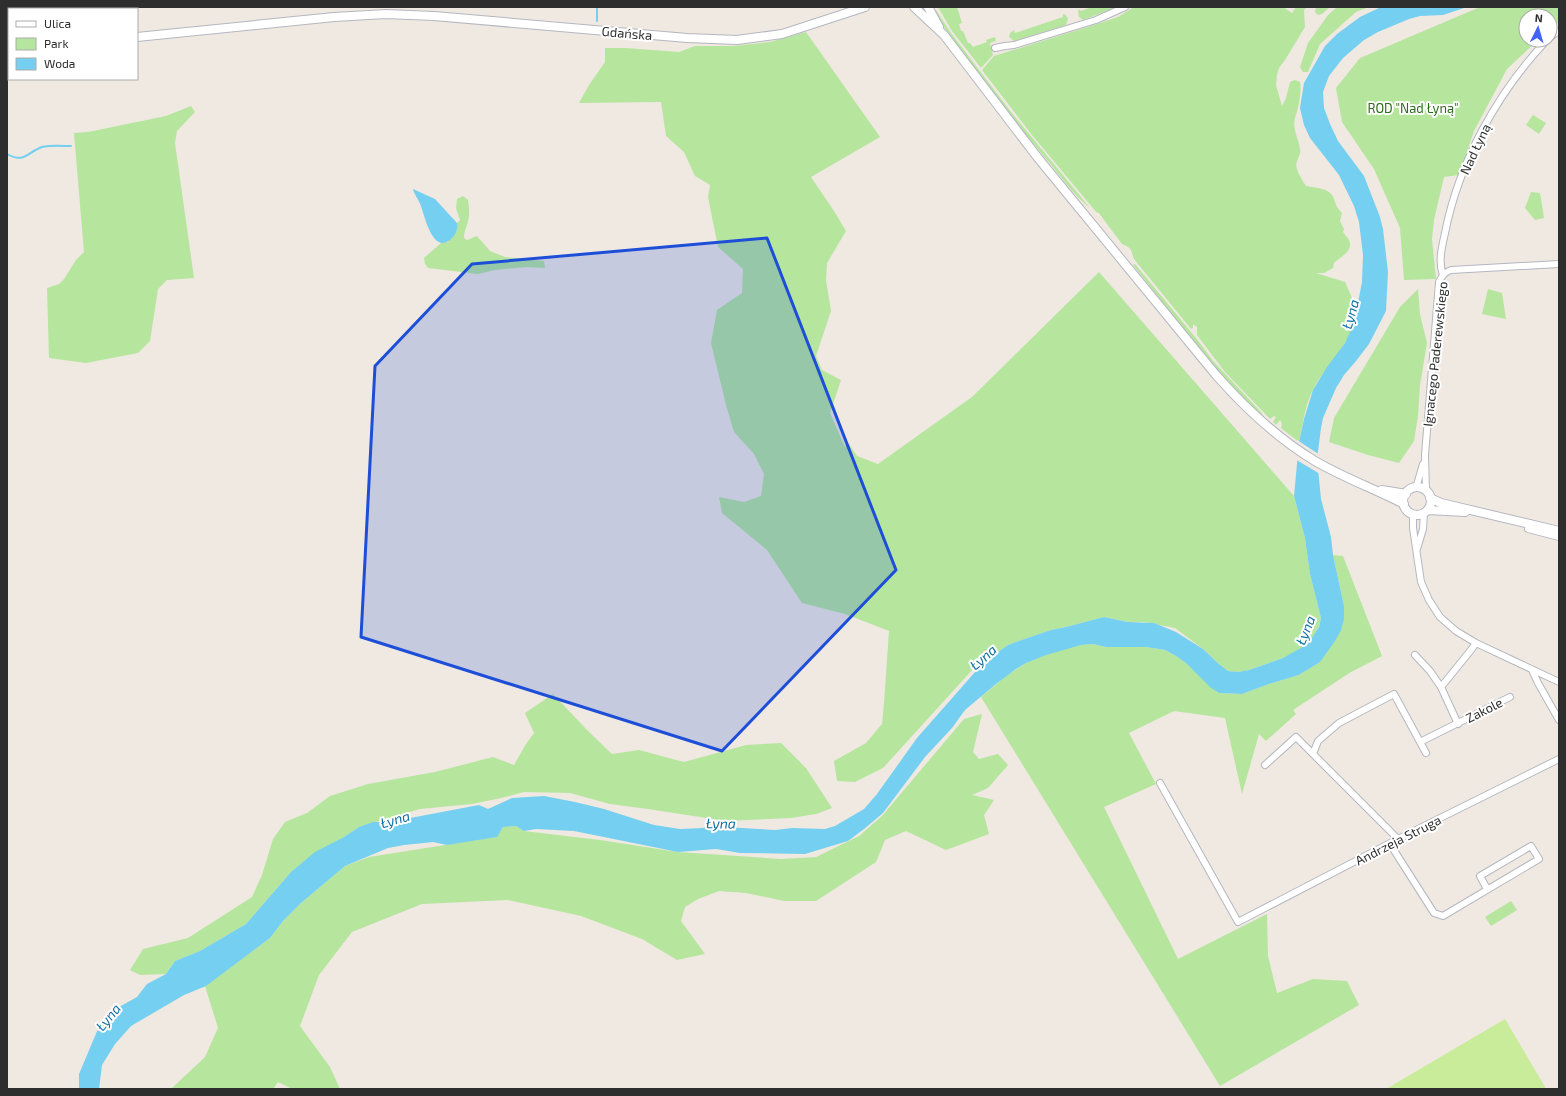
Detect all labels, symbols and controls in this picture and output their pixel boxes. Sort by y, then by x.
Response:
legend [8,8,138,80]
north arrow [1518,8,1558,48]
text: N [1534,11,1543,24]
text: Ulica [44,16,71,30]
street label: Gdańska [601,23,653,43]
text: Park [44,36,69,50]
text: Woda [44,56,75,70]
park label: ROD "Nad Łyną" [1367,100,1459,116]
street label: Nad Łyną [1456,121,1494,177]
street label: Ignacego Paderewskiego [1419,281,1451,427]
water label: Łyna [1338,297,1362,331]
water label: Łyna [1292,613,1318,647]
water label: Łyna [966,641,1000,673]
street label: Zakole [1463,694,1505,726]
water label: Łyna [378,807,412,831]
street label: Andrzeja Struga [1352,811,1444,869]
water label: Łyna [706,814,736,832]
water label: Łyna [92,1000,124,1034]

